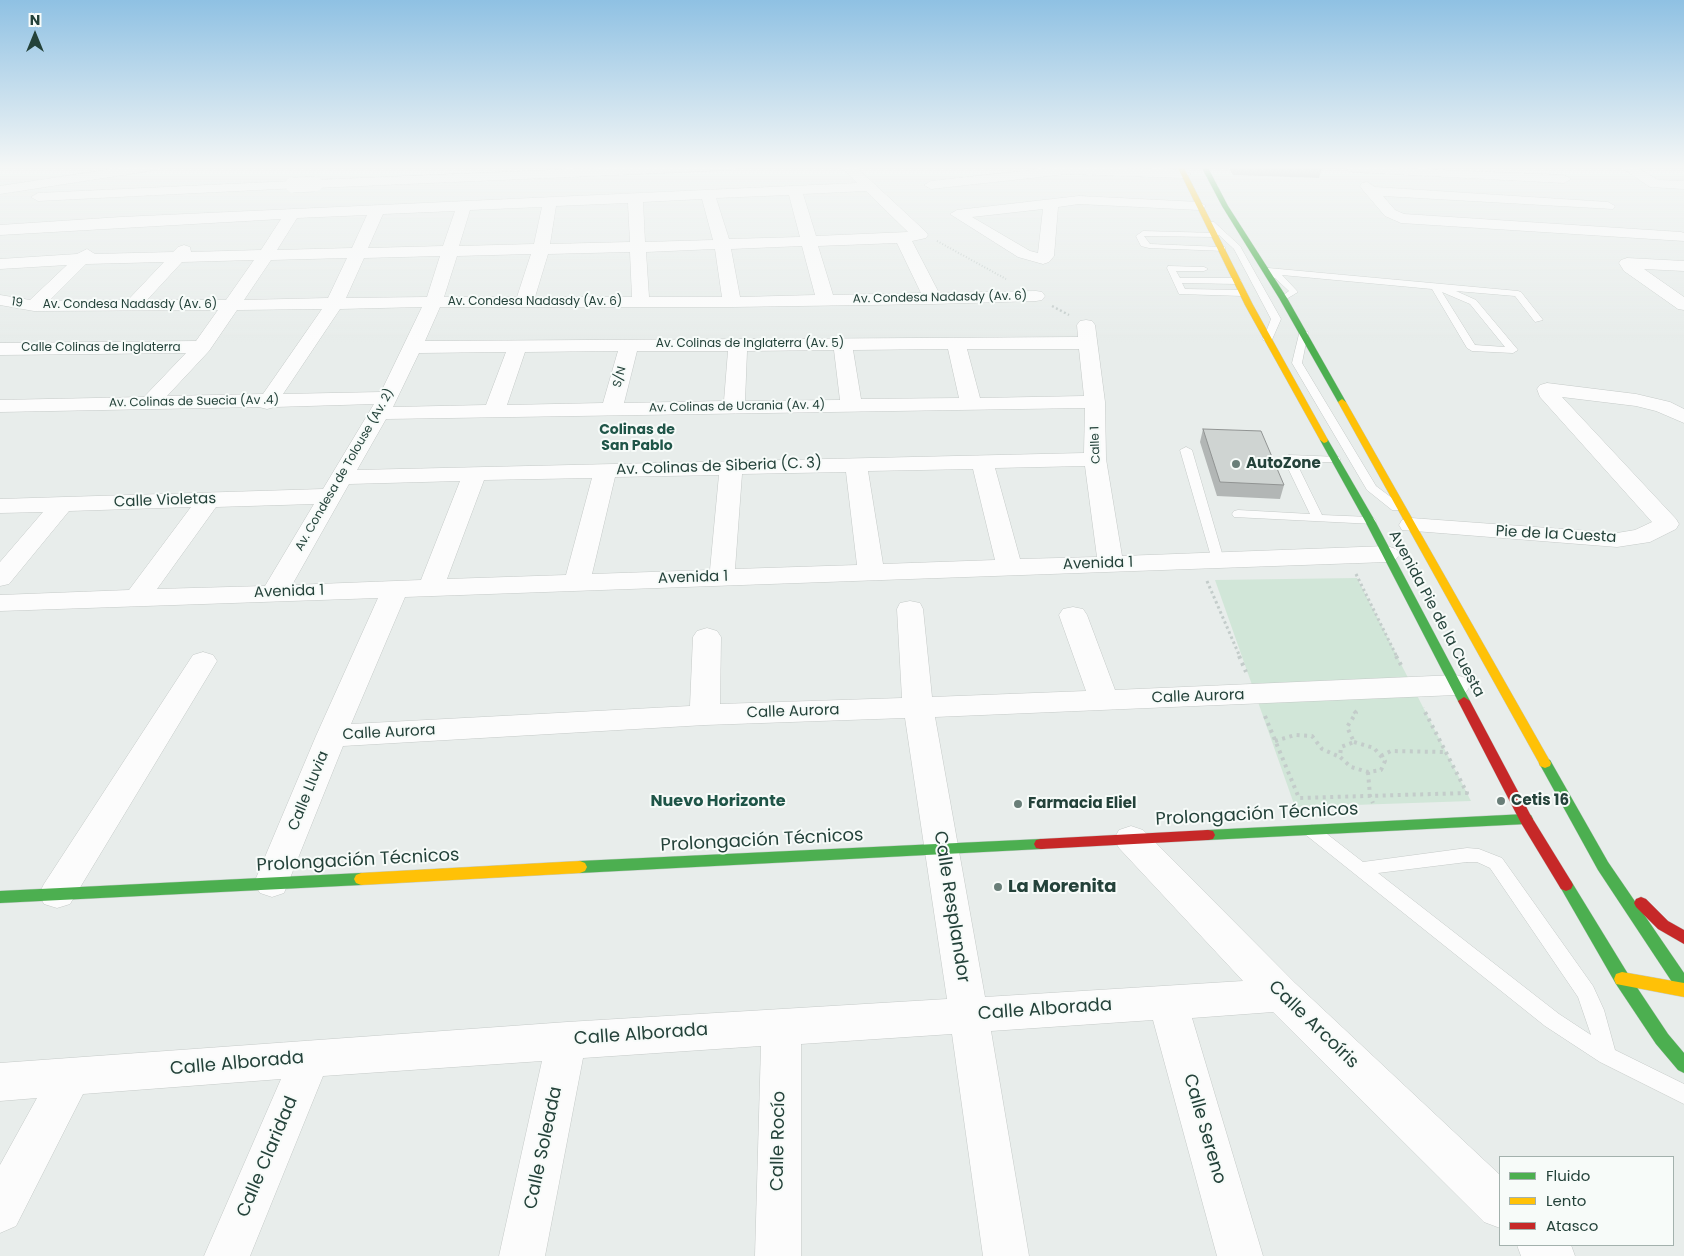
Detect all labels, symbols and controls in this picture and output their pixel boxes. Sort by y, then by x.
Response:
north arrow [10,10,60,60]
text: N [30,10,40,30]
street label: Av. Condesa Nadasdy (Av. 6) [853,289,1027,307]
street label: 19 [10,295,24,311]
street label: Av. Condesa Nadasdy (Av. 6) [448,295,622,309]
street label: Av. Condesa Nadasdy (Av. 6) [43,298,217,312]
street label: Av. Colinas de Inglaterra (Av. 5) [656,337,844,351]
street label: Calle Colinas de Inglaterra [21,341,181,355]
street label: S/N [610,365,630,389]
street label: Av. Condesa de Tolouse (Av. 2) [293,386,397,554]
street label: Av. Colinas de Suecia (Av .4) [109,393,279,411]
street label: Av. Colinas de Ucrania (Av. 4) [649,398,825,416]
district label: Colinas de San Pablo [599,422,675,454]
street label: Calle 1 [1088,426,1104,464]
street label: Av. Colinas de Siberia (C. 3) [616,454,822,480]
place label: AutoZone [1246,455,1321,473]
marker: AutoZone [1230,458,1242,470]
street label: Calle Violetas [114,490,216,512]
street label: Pie de la Cuesta [1495,523,1617,547]
street label: Avenida Pie de la Cuesta [1384,528,1488,700]
street label: Avenida 1 [1063,554,1133,574]
street label: Avenida 1 [658,568,728,588]
street label: Avenida 1 [254,582,324,602]
street label: Calle Aurora [1151,686,1245,708]
street label: Calle Aurora [746,701,840,723]
street label: Calle Aurora [342,722,436,744]
street label: Calle Lluvia [285,748,333,834]
district label: Nuevo Horizonte [651,792,785,812]
place label: Cetis 16 [1511,792,1569,810]
place label: Farmacia Eliel [1028,795,1136,813]
marker: Cetis 16 [1495,795,1507,807]
marker: Farmacia Eliel [1012,798,1024,810]
street label: Prolongación Técnicos [1155,799,1359,831]
street label: Prolongación Técnicos [660,825,864,857]
street label: Calle Resplandor [928,830,974,984]
street label: Prolongación Técnicos [256,845,460,877]
place label: La Morenita [1008,876,1116,898]
marker: La Morenita [992,881,1004,893]
street label: Calle Arcoíris [1263,977,1363,1073]
street label: Calle Alborada [977,995,1113,1025]
street label: Calle Alborada [573,1020,709,1050]
street label: Calle Alborada [169,1047,305,1081]
street label: Calle Sereno [1178,1071,1230,1187]
street label: Calle Soleada [520,1085,568,1211]
street label: Calle Rocío [767,1091,791,1191]
street label: Calle Claridad [233,1093,303,1221]
legend [1499,1156,1674,1246]
text: Fluido [1546,1165,1590,1186]
text: Lento [1546,1190,1586,1211]
text: Atasco [1546,1215,1598,1236]

